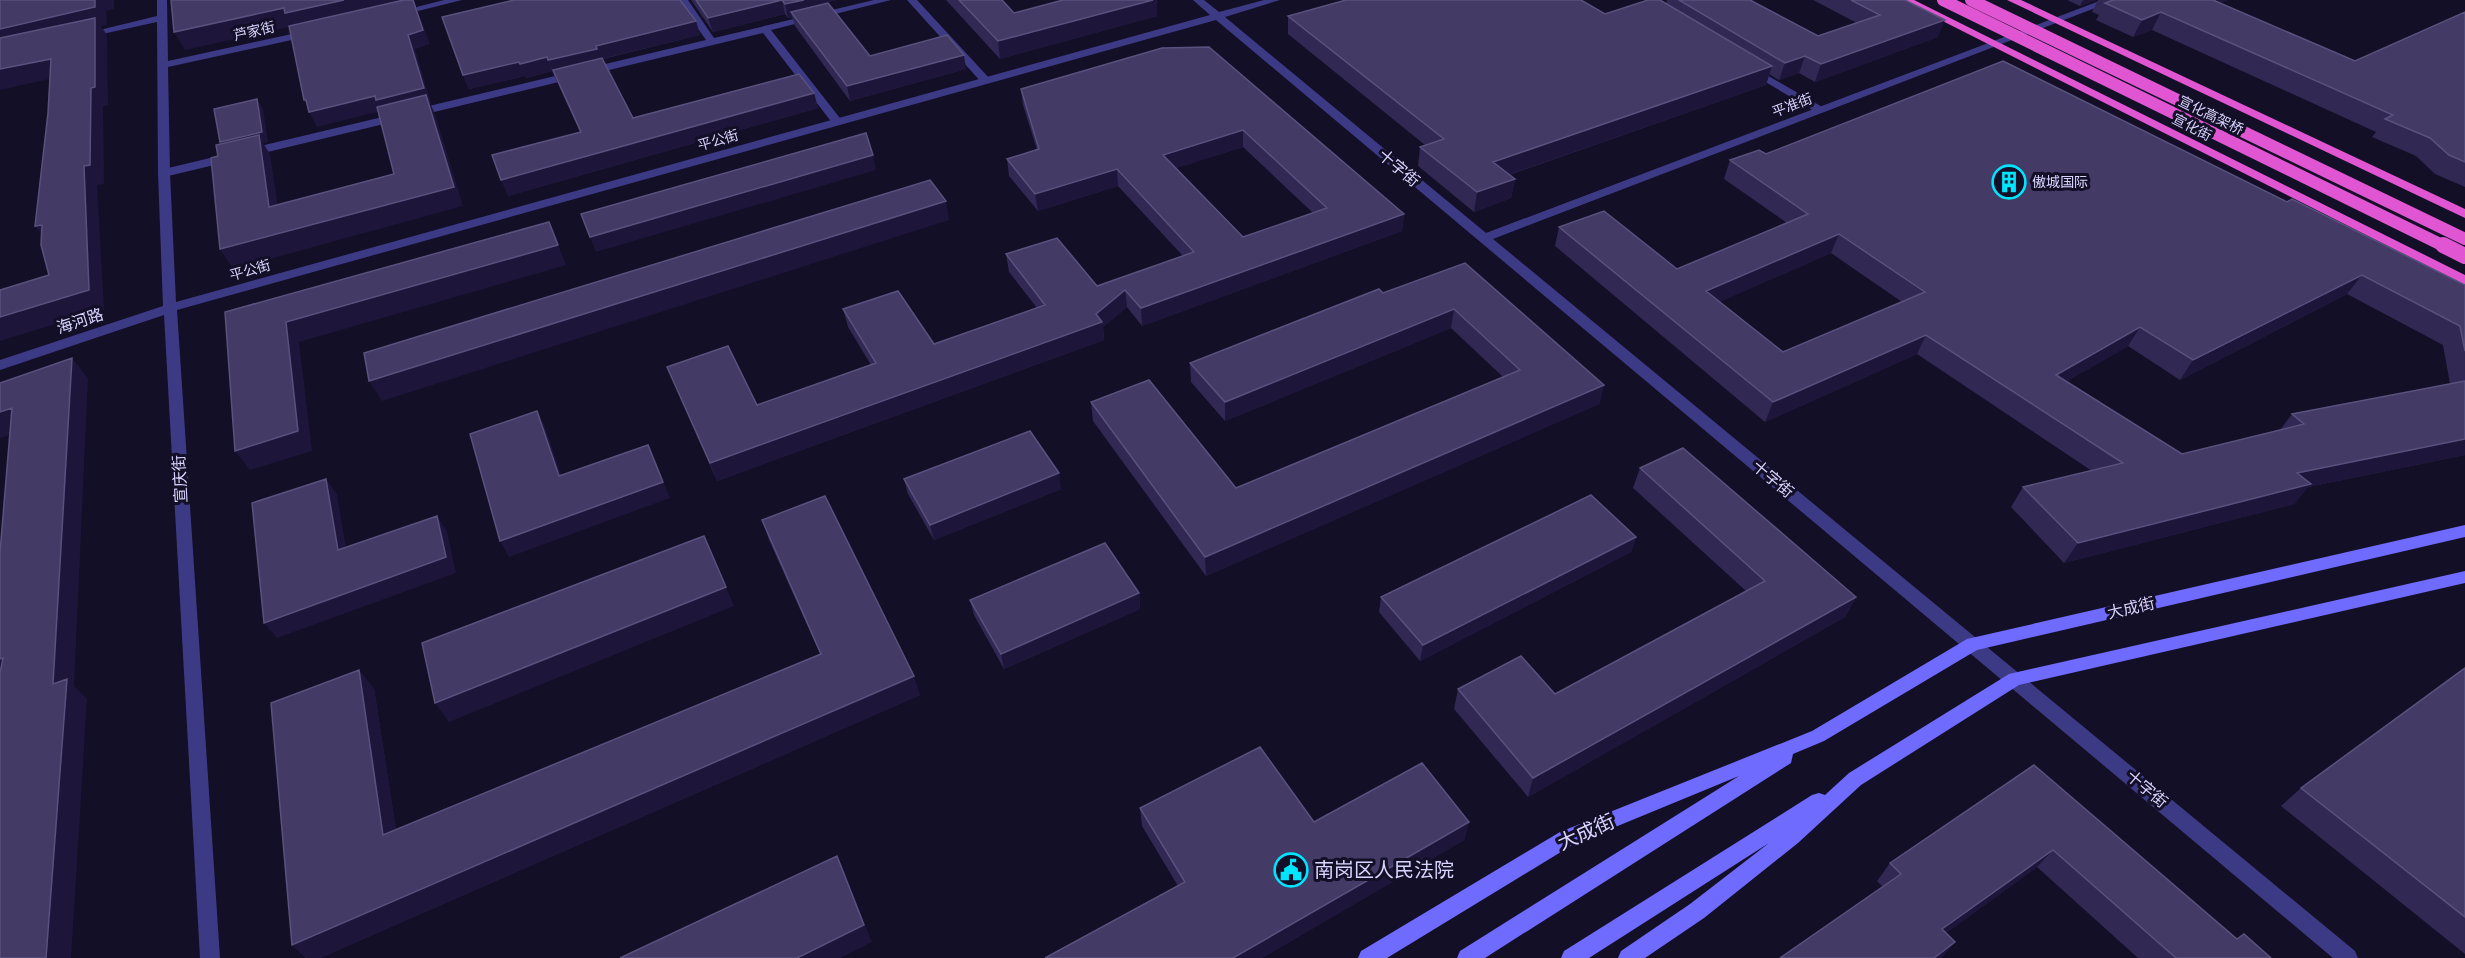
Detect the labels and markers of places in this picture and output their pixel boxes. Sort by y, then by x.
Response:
building icon: 傲城国际 [1991,164,2027,200]
place label: 傲城国际 [2032,174,2088,190]
public building icon: 南岗区人民法院 [1273,852,1309,888]
place label: 南岗区人民法院 [1314,858,1454,882]

